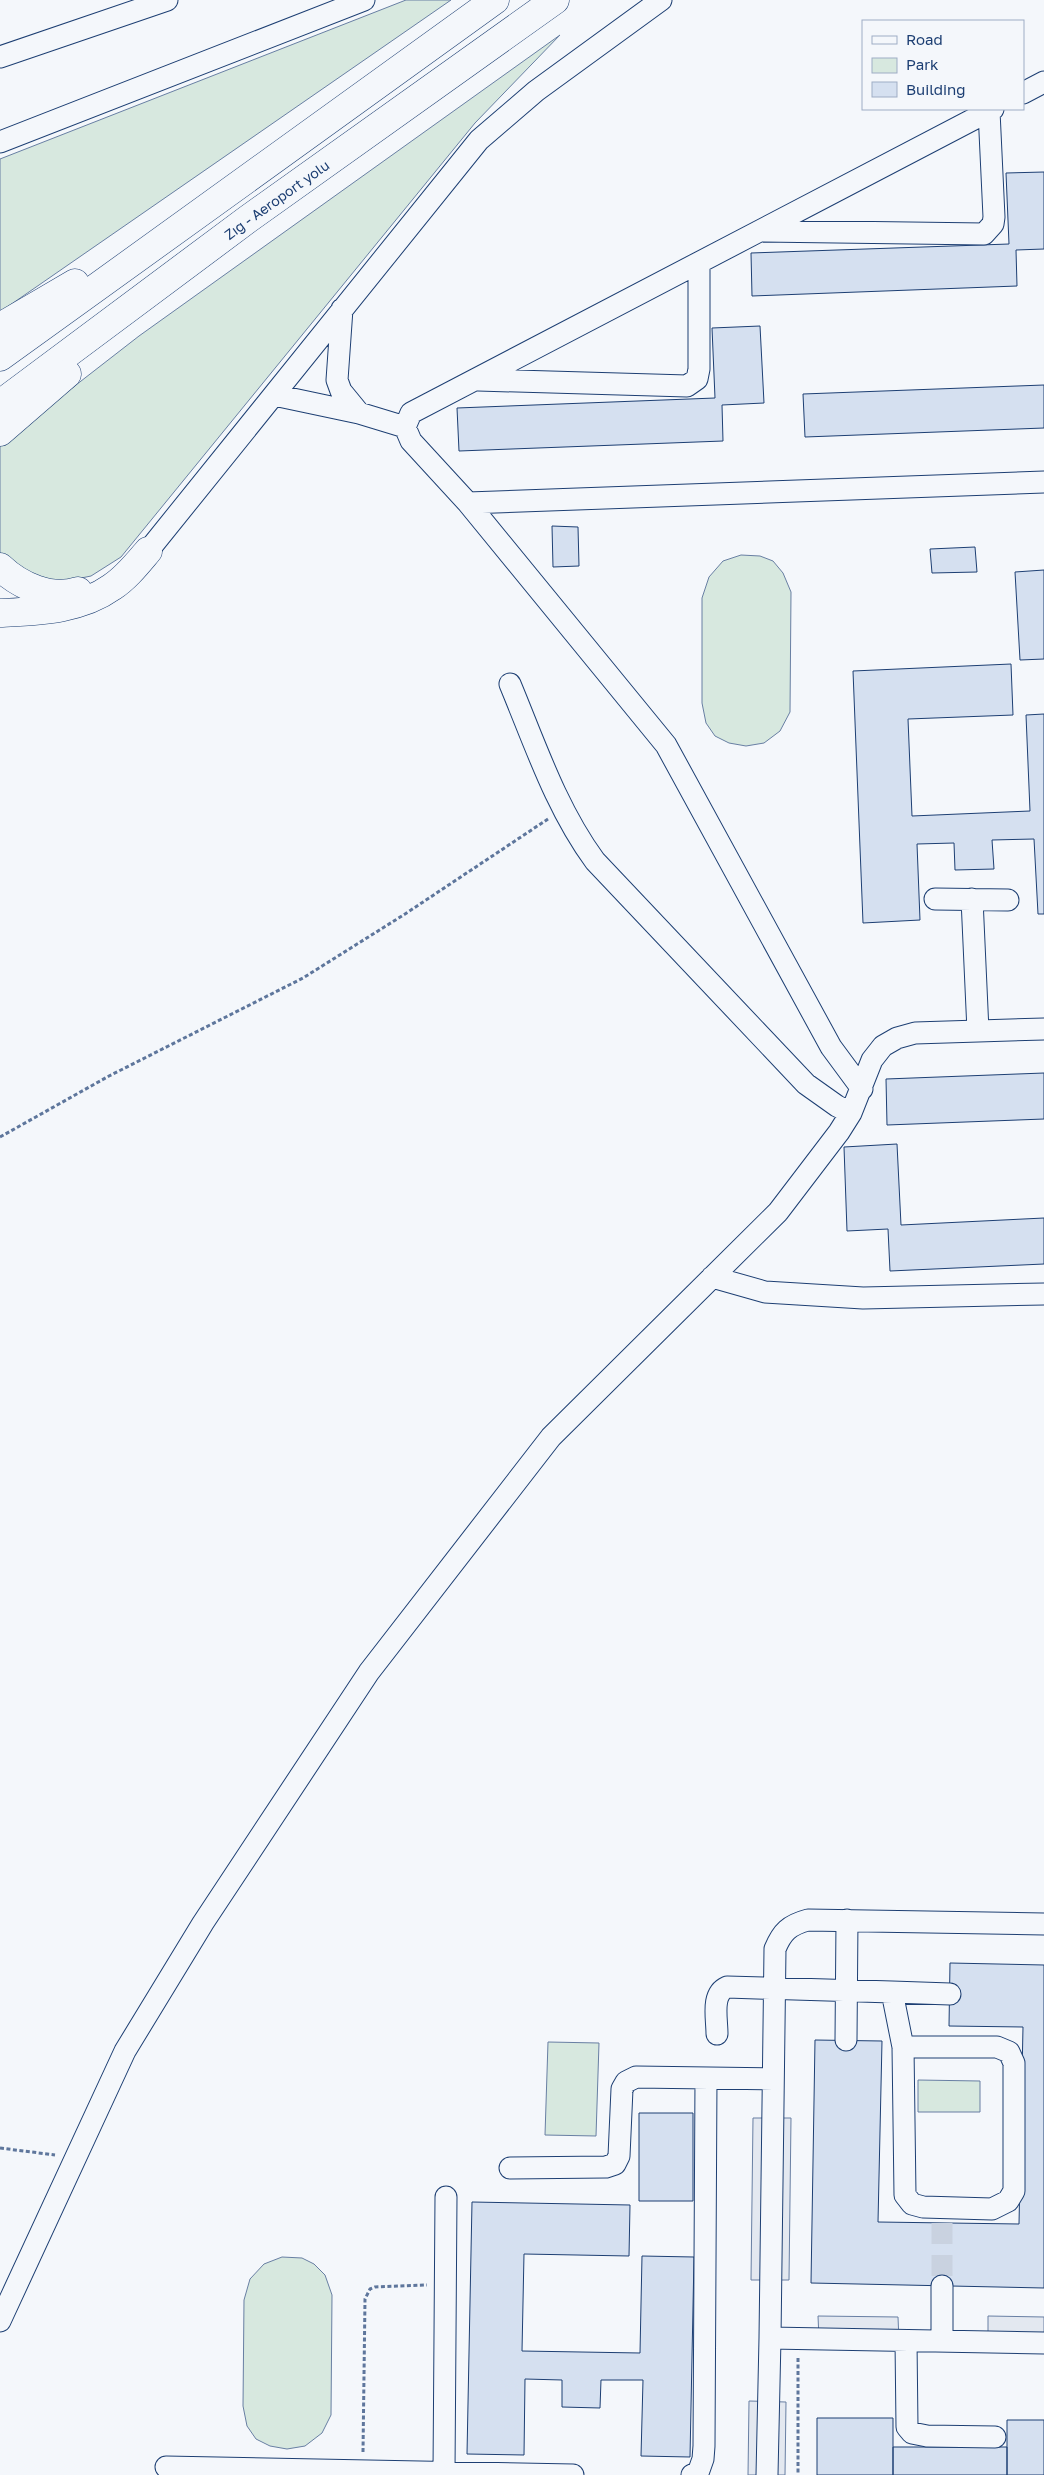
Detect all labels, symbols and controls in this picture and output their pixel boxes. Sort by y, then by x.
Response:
legend [862,20,1024,110]
text: Road [906,30,943,48]
text: Park [906,55,939,73]
text: Building [906,80,966,98]
street label: Zığ - Aeroport yolu [221,156,332,243]

